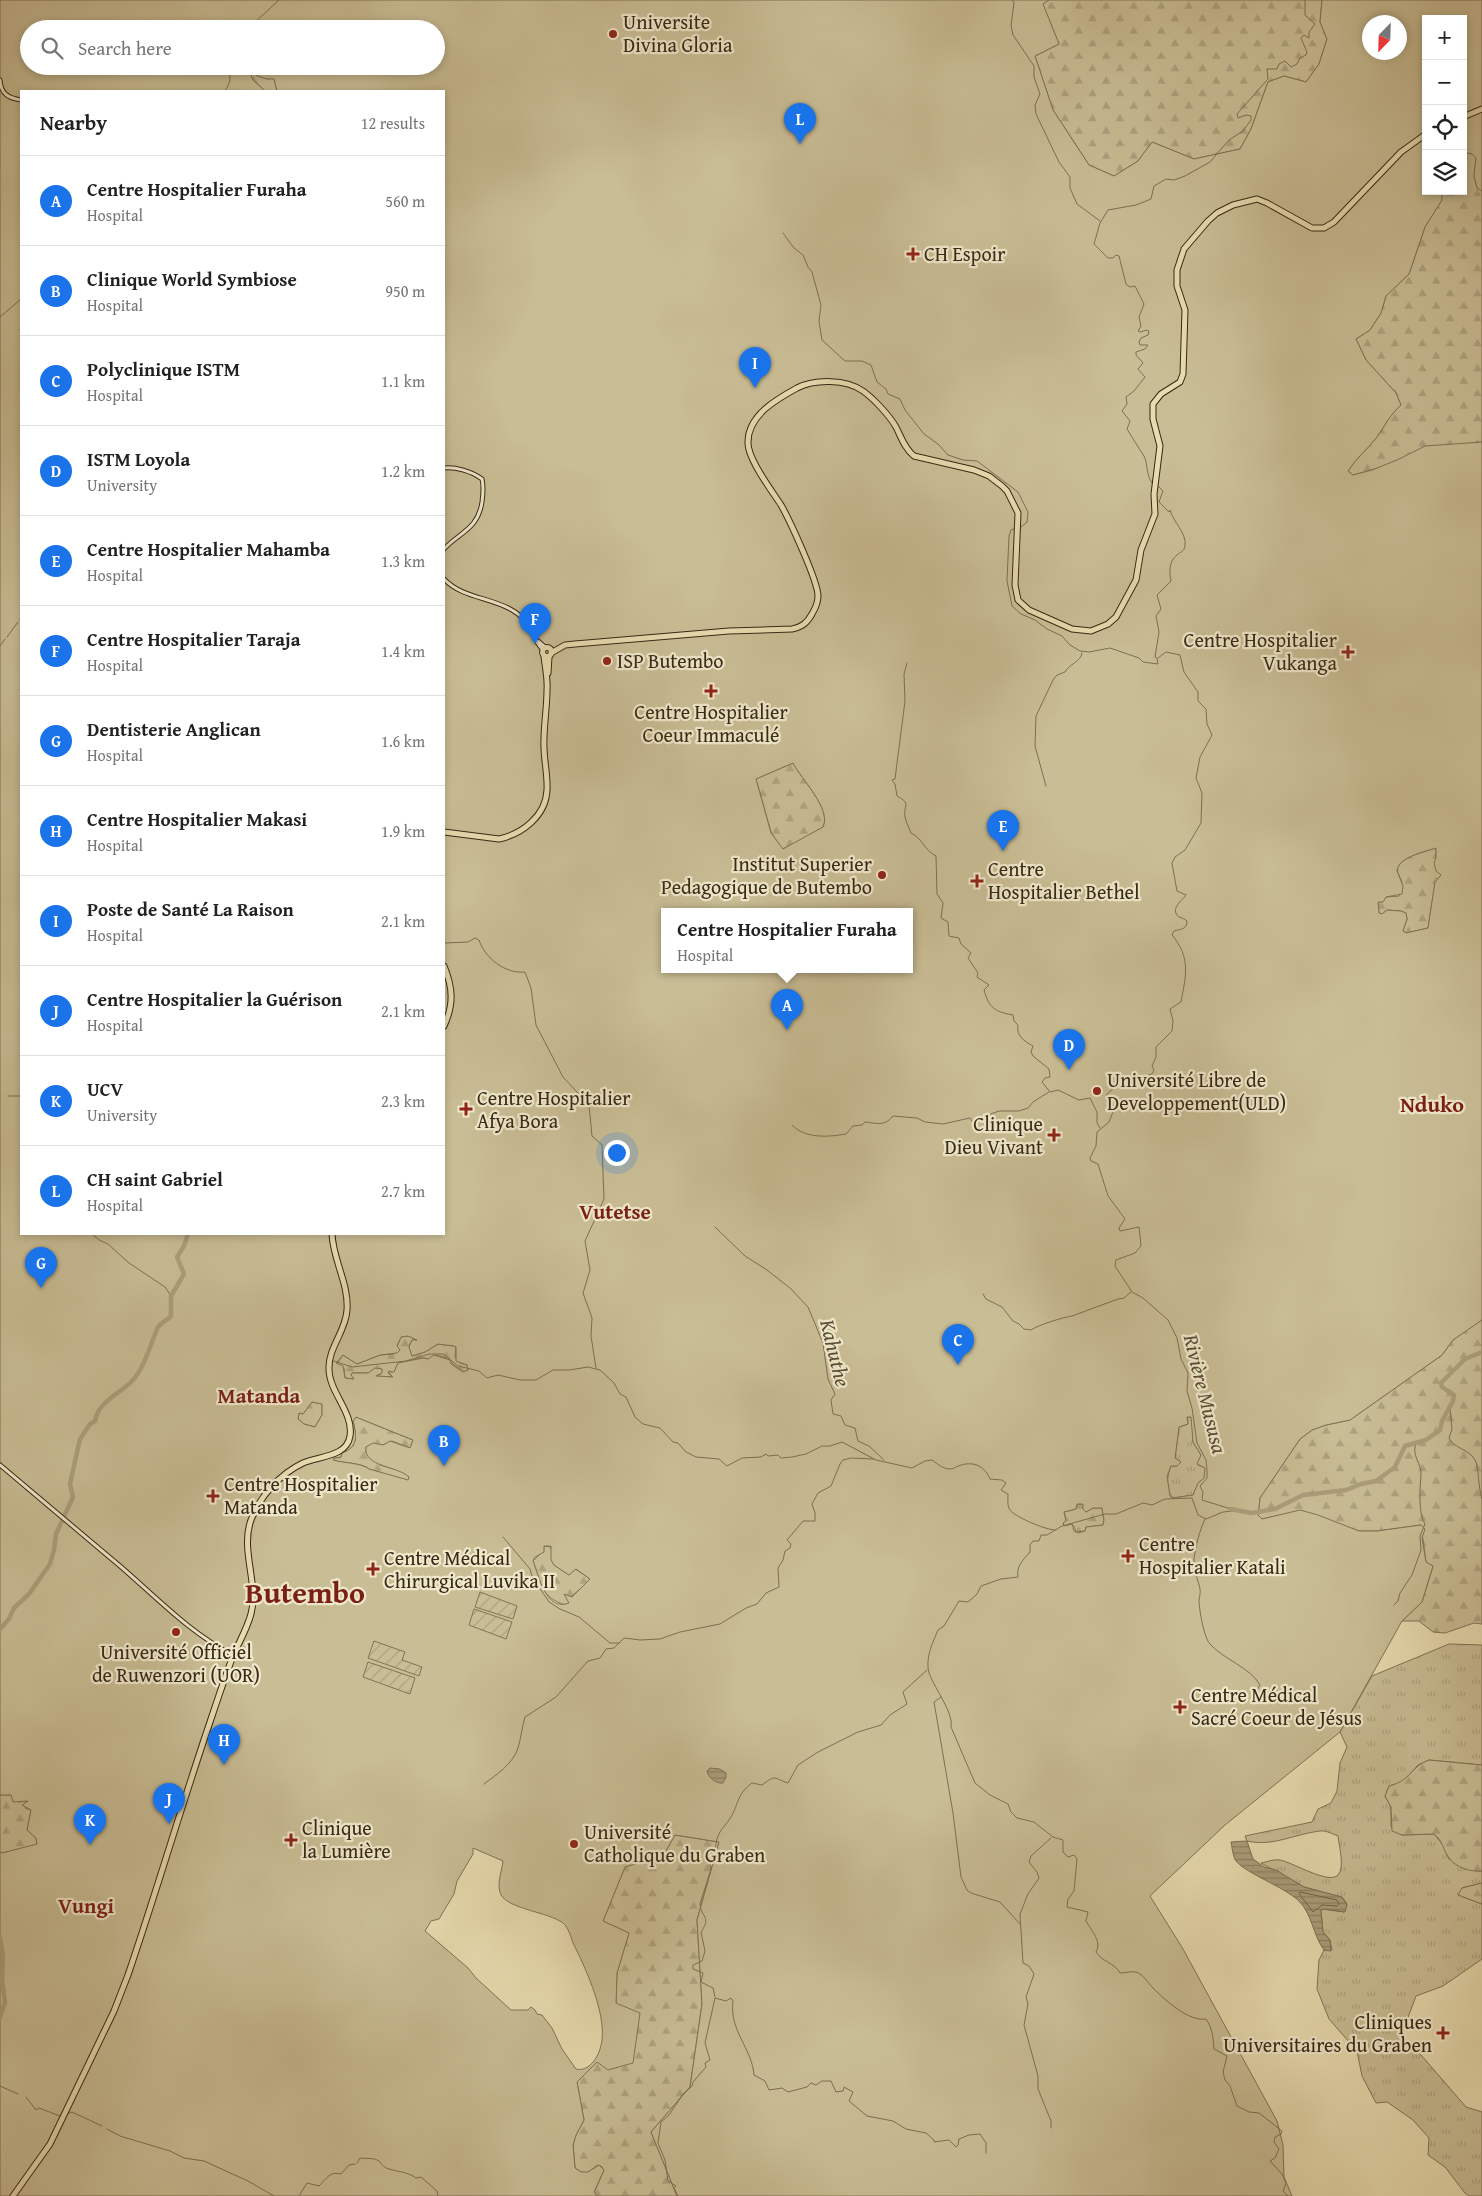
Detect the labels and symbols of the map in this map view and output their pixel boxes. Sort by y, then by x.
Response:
place label: Universite Divina Gloria [623,7,733,59]
north arrow [1362,15,1407,60]
marker: Universite Divina Gloria [607,28,619,40]
pin: L [784,103,816,144]
place label: CH Espoir [924,239,1005,268]
marker: CH Espoir [906,247,920,261]
pin: I [739,347,771,388]
pin: F [519,603,551,644]
place label: Centre Hospitalier Vukanga [1184,625,1338,677]
marker: Centre Hospitalier Vukanga [1341,645,1355,659]
place label: ISP Butembo [617,646,724,675]
marker: ISP Butembo [601,655,613,667]
marker: Centre Hospitalier Coeur Immaculé [704,684,718,698]
place label: Centre Hospitalier Coeur Immaculé [634,697,788,749]
pin: E [987,810,1019,851]
place label: Institut Superier Pedagogique de Butembo [661,849,872,901]
place label: Centre Hospitalier Bethel [988,854,1140,906]
marker: Institut Superier Pedagogique de Butembo [876,869,888,881]
marker: Centre Hospitalier Bethel [970,874,984,888]
pin: A [771,989,803,1030]
pin: D [1053,1029,1085,1070]
place label: Université Libre de Developpement(ULD) [1107,1065,1286,1117]
place label: Centre Hospitalier Afya Bora [477,1083,630,1135]
marker: Université Libre de Developpement(ULD) [1091,1085,1103,1097]
district label: Nduko [1400,1088,1464,1120]
marker: Centre Hospitalier Afya Bora [459,1102,473,1116]
place label: Clinique Dieu Vivant [945,1109,1043,1161]
marker: Clinique Dieu Vivant [1047,1128,1061,1142]
your location [604,1140,630,1166]
district label: Vutetse [579,1196,651,1227]
pin: G [25,1247,57,1288]
water label: Kahuthe [812,1315,859,1390]
pin: C [942,1324,974,1365]
water label: Rivière Mususa [1175,1330,1235,1457]
district label: Matanda [218,1380,301,1411]
pin: B [428,1425,460,1466]
place label: Centre Hospitalier Matanda [224,1469,377,1521]
marker: Centre Hospitalier Matanda [206,1489,220,1503]
place label: Centre Hospitalier Katali [1139,1529,1286,1581]
place label: Centre Médical Chirurgical Luvika II [384,1543,555,1595]
marker: Centre Hospitalier Katali [1121,1549,1135,1563]
marker: Centre Médical Chirurgical Luvika II [366,1562,380,1576]
district label: Butembo [245,1570,365,1614]
marker: Université Officiel de Ruwenzori (UOR) [170,1626,182,1638]
place label: Université Officiel de Ruwenzori (UOR) [92,1637,260,1689]
place label: Centre Médical Sacré Coeur de Jésus [1191,1680,1362,1732]
marker: Centre Médical Sacré Coeur de Jésus [1173,1700,1187,1714]
pin: H [208,1724,240,1765]
pin: J [153,1783,185,1824]
pin: K [74,1804,106,1845]
place label: Clinique la Lumière [302,1813,391,1865]
place label: Université Catholique du Graben [584,1817,765,1869]
marker: Clinique la Lumière [284,1833,298,1847]
marker: Université Catholique du Graben [568,1838,580,1850]
district label: Vungi [58,1890,115,1921]
place label: Cliniques Universitaires du Graben [1223,2007,1432,2059]
marker: Cliniques Universitaires du Graben [1436,2026,1450,2040]

